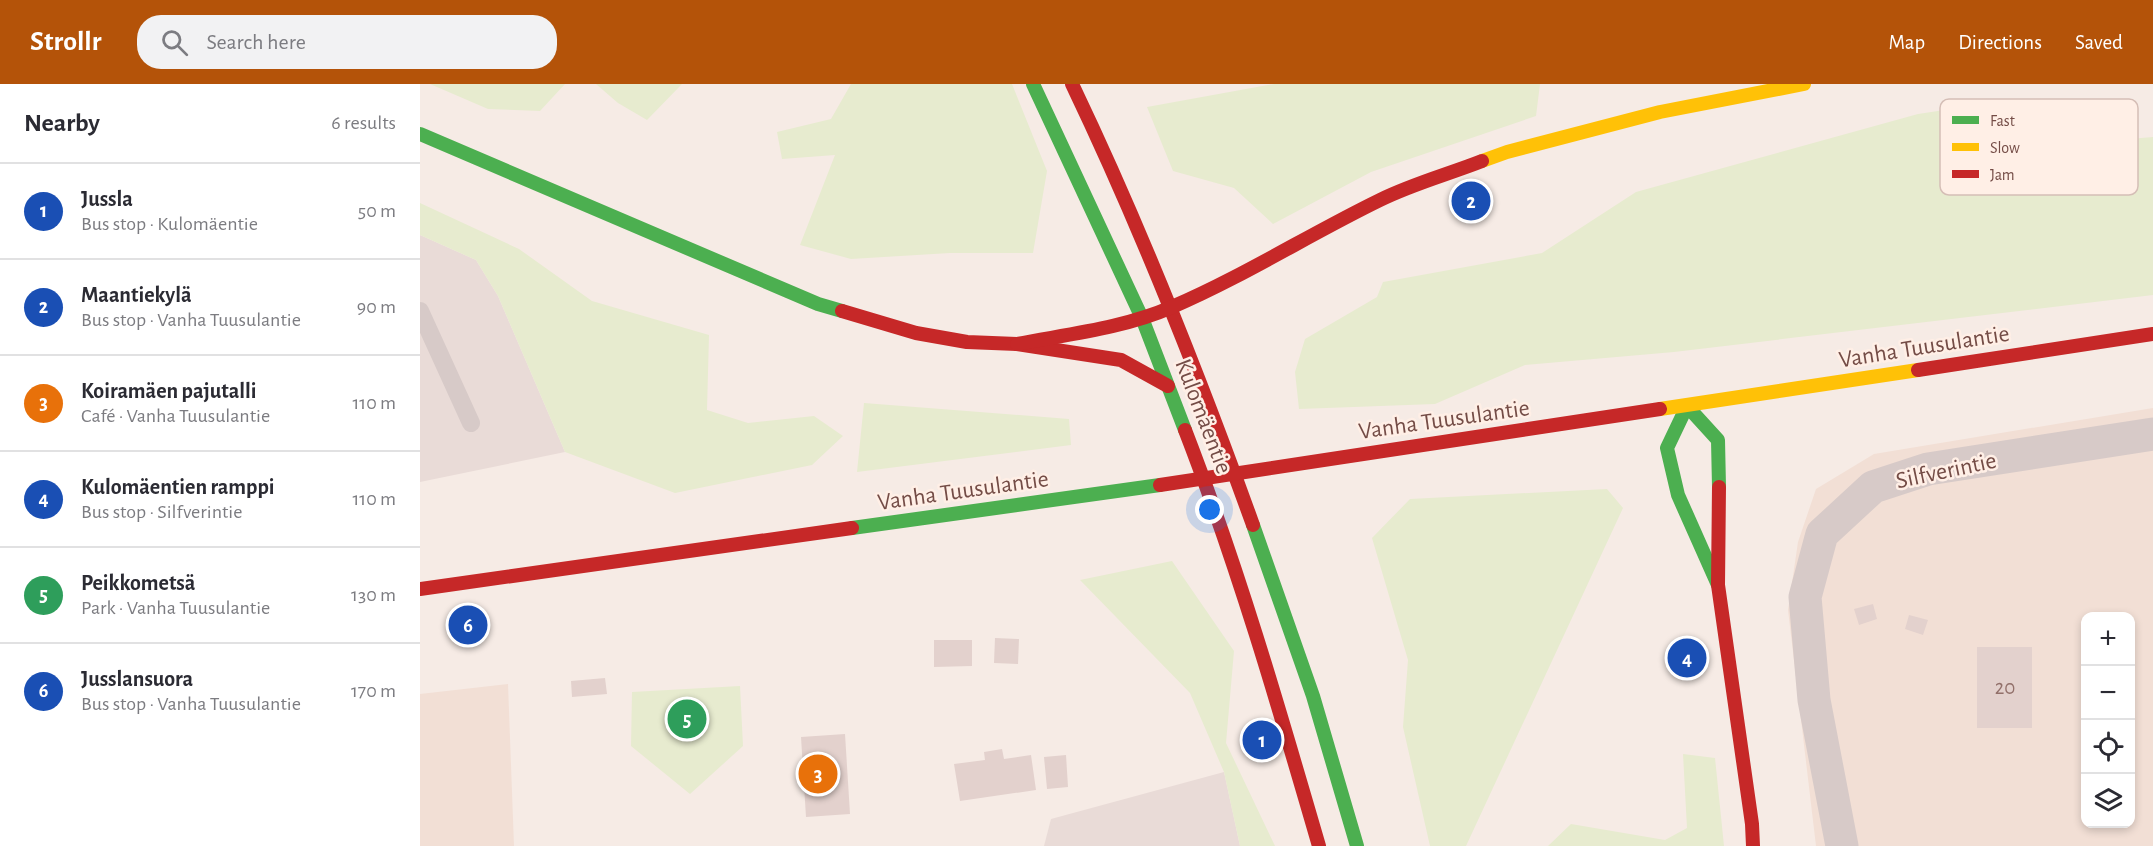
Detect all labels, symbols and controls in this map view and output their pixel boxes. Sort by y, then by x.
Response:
search box [137,15,557,69]
icon: search [158,26,191,59]
text: Strollr [30,28,101,56]
text: Search here [206,31,306,53]
text: Map [1889,32,1925,53]
text: Directions [1958,32,2042,53]
text: Saved [2075,32,2123,53]
legend [1940,99,2138,195]
text: Nearby [24,110,100,136]
text: 6 results [331,113,396,133]
text: Fast [1990,113,2015,129]
text: Slow [1990,140,2020,156]
text: Jam [1990,167,2015,183]
pin: 2 [1452,178,1490,224]
text: Jussla [81,188,133,210]
text: 1 [40,201,47,221]
text: 50 m [358,201,396,221]
text: Bus stop · Kulomäentie [81,214,258,234]
text: Maantiekylä [81,284,192,306]
text: 2 [39,297,48,317]
text: 90 m [357,297,396,317]
text: Bus stop · Vanha Tuusulantie [81,310,301,330]
street label: Vanha Tuusulantie [1837,322,2011,372]
street label: Kulomäentie [1170,356,1236,477]
text: Koiramäen pajutalli [81,380,257,402]
text: 3 [39,393,48,413]
text: 110 m [352,393,396,413]
street label: Vanha Tuusulantie [1357,396,1531,444]
text: Café · Vanha Tuusulantie [81,406,270,426]
street label: Silfverintie [1894,449,1999,493]
street label: Vanha Tuusulantie [876,467,1050,515]
text: Kulomäentien ramppi [81,476,275,498]
text: 4 [38,489,49,509]
text: 110 m [352,489,396,509]
your location [1195,495,1224,524]
text: Bus stop · Silfverintie [81,502,242,522]
text: Peikkometsä [81,572,195,594]
text: 5 [39,585,48,605]
text: 130 m [351,585,396,605]
text: Park · Vanha Tuusulantie [81,598,270,618]
pin: 6 [448,602,488,648]
map controls [2081,612,2135,828]
button: + [2081,612,2135,666]
pin: 4 [1668,636,1706,680]
button: − [2081,666,2135,720]
text: Jusslansuora [81,668,193,690]
house number: 20 [1995,677,2015,698]
text: 6 [39,681,48,701]
text: 170 m [351,681,396,701]
text: Bus stop · Vanha Tuusulantie [81,694,301,714]
pin: 5 [668,696,706,742]
pin: 1 [1242,718,1282,762]
button: locate [2081,720,2135,774]
pin: 3 [798,752,838,796]
button: layers [2081,774,2135,828]

